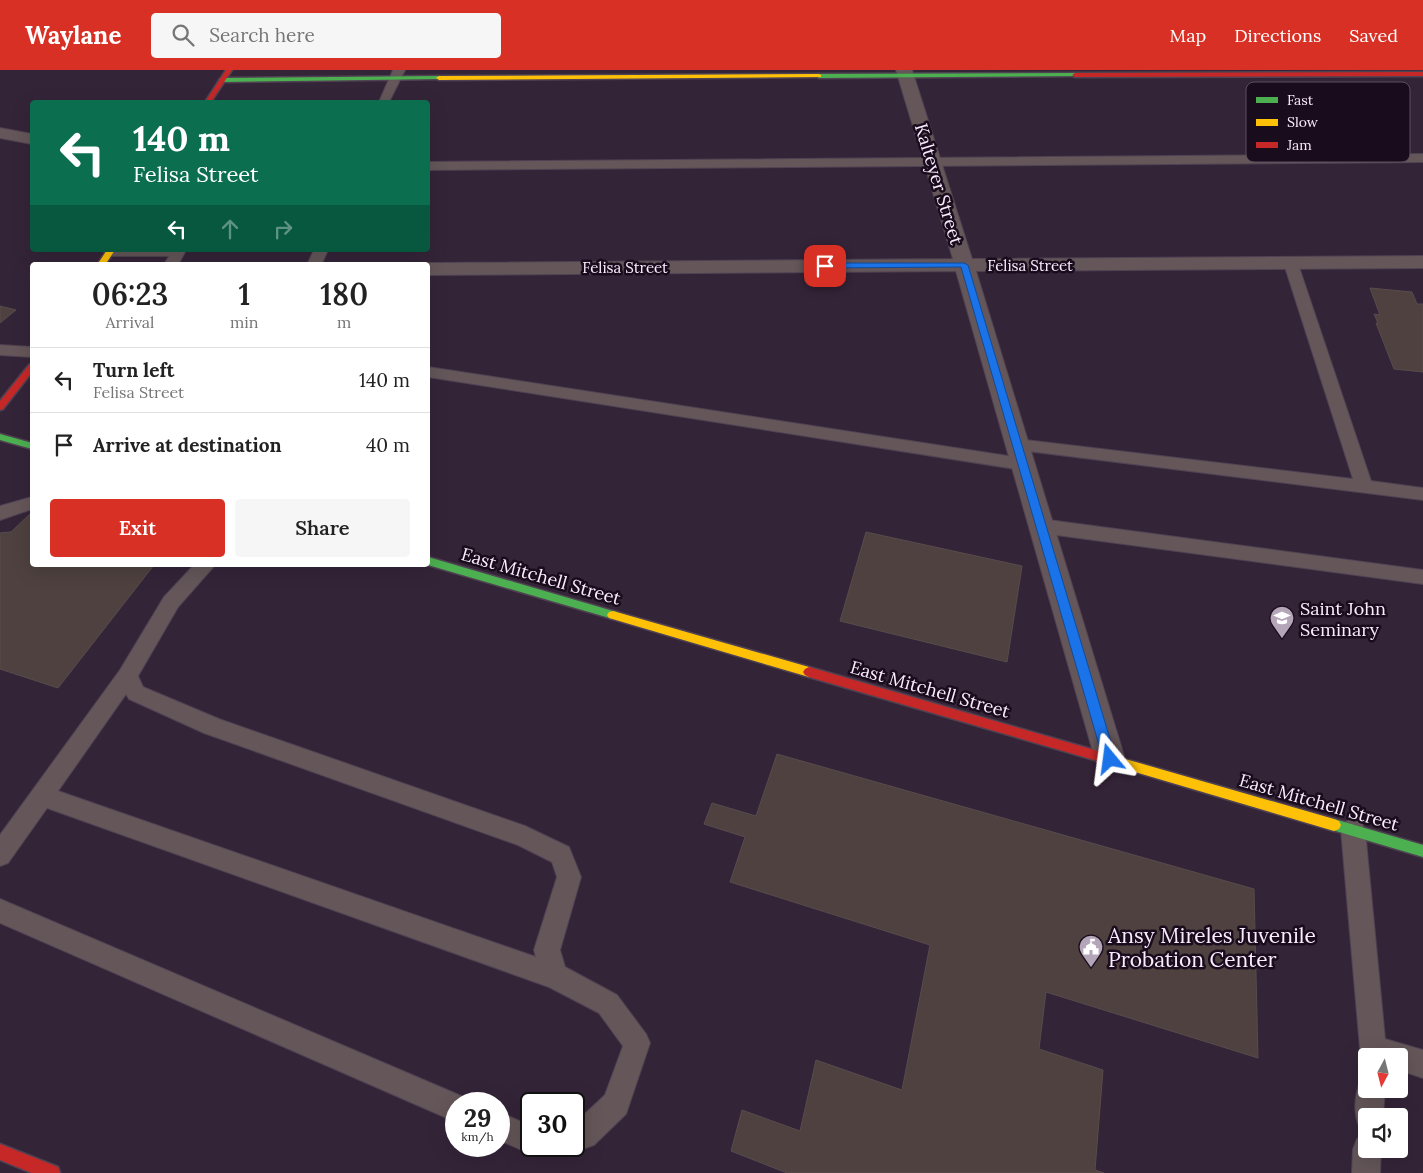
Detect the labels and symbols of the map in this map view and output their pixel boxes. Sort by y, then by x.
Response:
legend [1246,82,1410,162]
text: Fast [1287,91,1314,109]
text: Slow [1287,113,1319,131]
street label: Kalteyer Street [910,121,968,248]
text: Jam [1286,136,1312,154]
pin [804,245,846,287]
street label: Felisa Street [987,256,1073,275]
street label: Felisa Street [582,258,668,277]
street label: East Mitchell Street [459,542,624,610]
place label: Saint John Seminary [1300,597,1386,641]
school or university icon: Saint John Seminary [1269,605,1295,639]
street label: East Mitchell Street [848,655,1013,723]
position arrow [1083,732,1135,784]
street label: East Mitchell Street [1237,768,1402,836]
place label: Ansy Mireles Juvenile Probation Center [1107,922,1316,973]
public building icon: Ansy Mireles Juvenile Probation Center [1078,934,1104,968]
north arrow [1358,1048,1408,1098]
speed limit sign: 30 [520,1092,585,1157]

